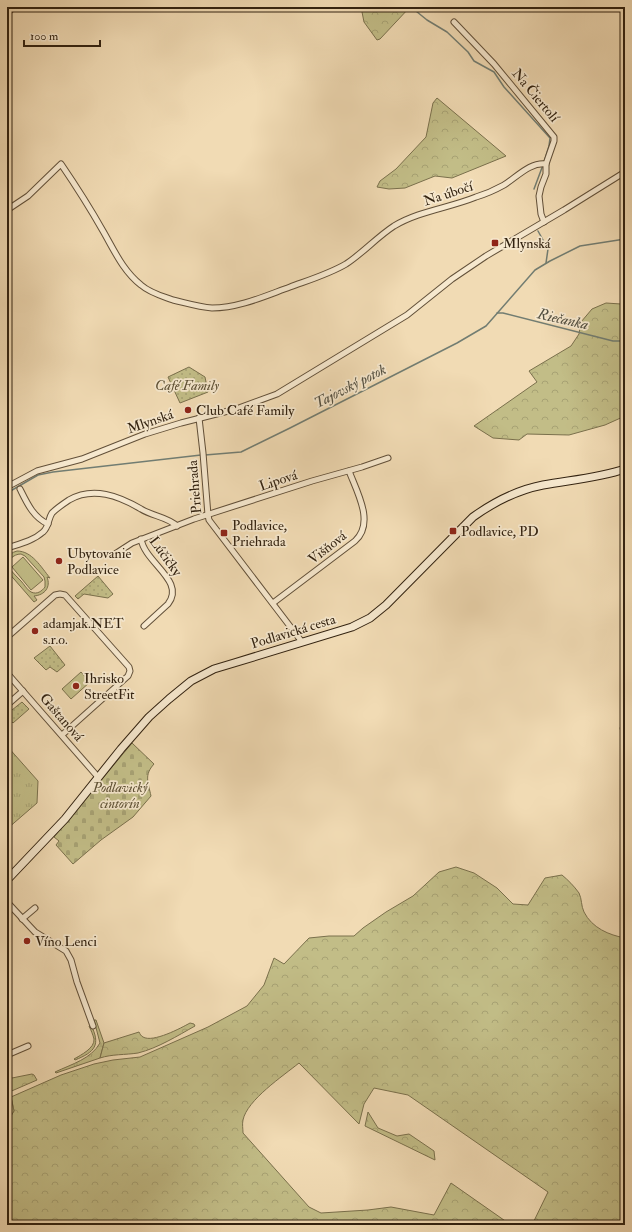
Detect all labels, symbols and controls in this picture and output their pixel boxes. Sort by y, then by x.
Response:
scale bar [24,22,100,48]
text: 100 m [30,29,59,44]
street label: Na Čiertolí [508,65,564,126]
street label: Na úbočí [421,177,476,209]
place label: Mlynská [503,235,551,253]
marker: Mlynská [490,238,500,248]
water label: Riečanka [535,304,590,335]
water label: Tajovský potok [311,360,390,413]
park label: Café Family [155,377,219,394]
place label: Club Café Family [196,402,295,420]
marker: Club Café Family [183,405,193,415]
street label: Mlynská [125,406,176,438]
street label: Priehrada [184,459,205,514]
street label: Lipová [257,466,300,496]
place label: Podlavice, Priehrada [232,517,287,550]
place label: Podlavice, PD [461,523,539,540]
marker: Podlavice, PD [448,526,458,536]
street label: Višňová [305,527,350,568]
marker: Podlavice, Priehrada [219,528,229,538]
street label: Lúčičky [145,533,186,581]
place label: Ubytovanie Podlavice [67,545,131,578]
marker: Ubytovanie Podlavice [54,556,64,566]
street label: Podlavická cesta [249,610,338,652]
place label: adamjak.NET s.r.o. [43,615,124,648]
marker: adamjak.NET s.r.o. [30,626,40,636]
place label: Ihrisko StreetFit [84,670,135,703]
marker: Ihrisko StreetFit [71,681,81,691]
street label: Gaštanová [36,690,87,745]
park label: Podlavický cintorín [92,779,149,812]
place label: Víno Lenci [35,933,97,950]
marker: Víno Lenci [22,936,32,946]

